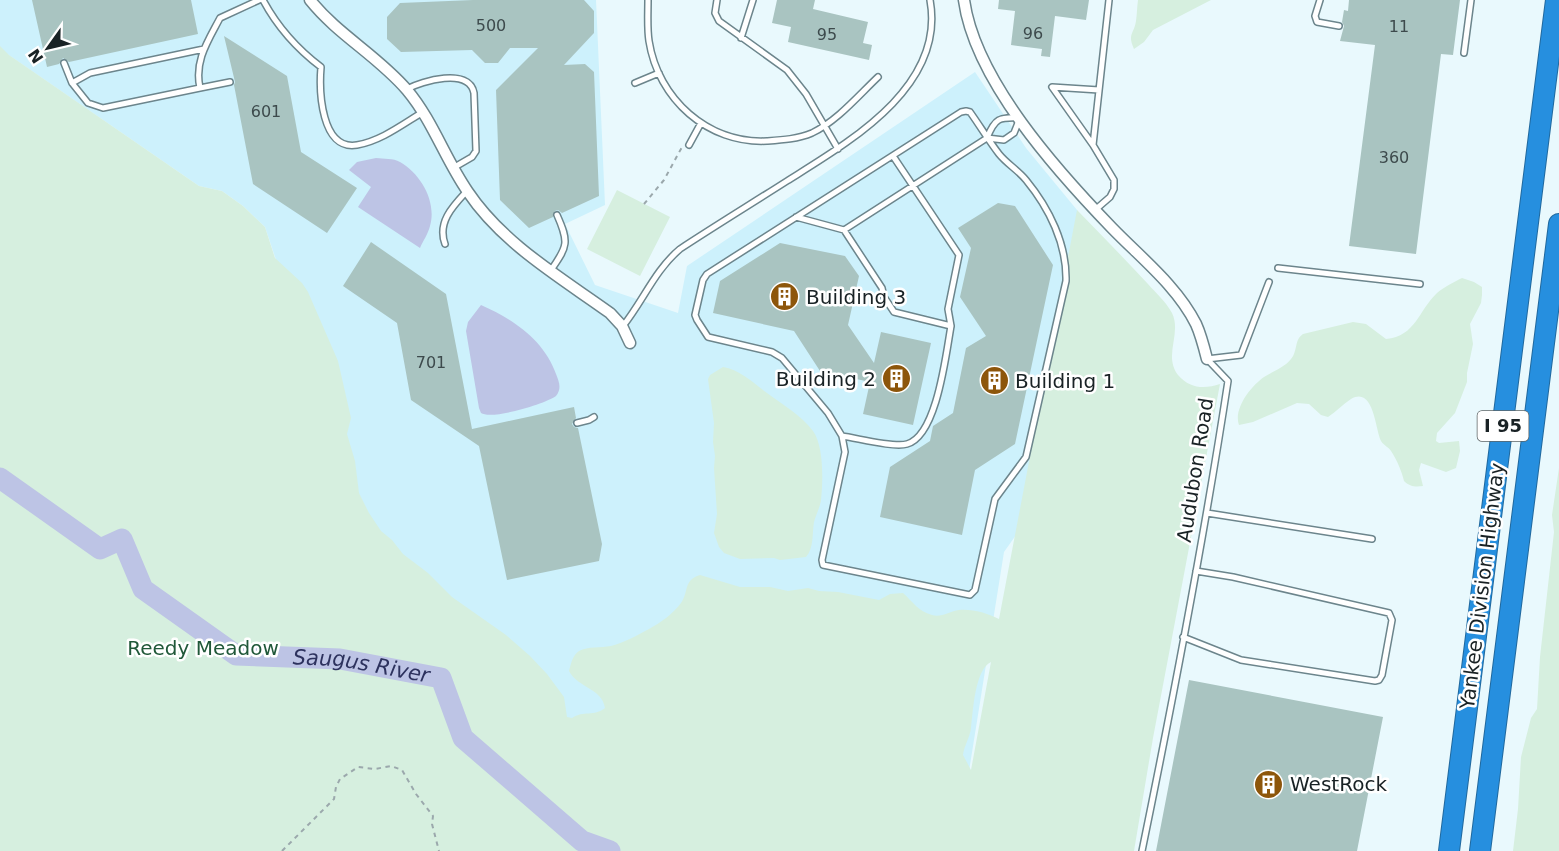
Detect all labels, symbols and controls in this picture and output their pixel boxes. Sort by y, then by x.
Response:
house number: 500 [476,16,506,35]
house number: 11 [1389,17,1409,36]
north arrow [18,18,78,78]
house number: 96 [1023,24,1043,43]
house number: 95 [817,25,837,44]
text: N [24,45,48,67]
house number: 601 [251,102,281,121]
house number: 360 [1379,148,1409,167]
building icon: Building 3 [769,281,801,313]
place label: Building 3 [806,285,906,309]
house number: 701 [416,353,446,372]
building icon: Building 2 [881,363,913,395]
building icon: Building 1 [978,365,1010,397]
place label: Building 2 [776,367,876,391]
place label: Building 1 [1015,369,1115,393]
street label: Audubon Road [1172,396,1218,544]
road number: I 95 [1478,411,1528,441]
street label: Yankee Division Highway [1455,461,1509,712]
park label: Reedy Meadow [127,636,279,660]
water label: Saugus River [292,645,433,688]
building icon: WestRock [1253,768,1285,800]
place label: WestRock [1290,772,1387,796]

